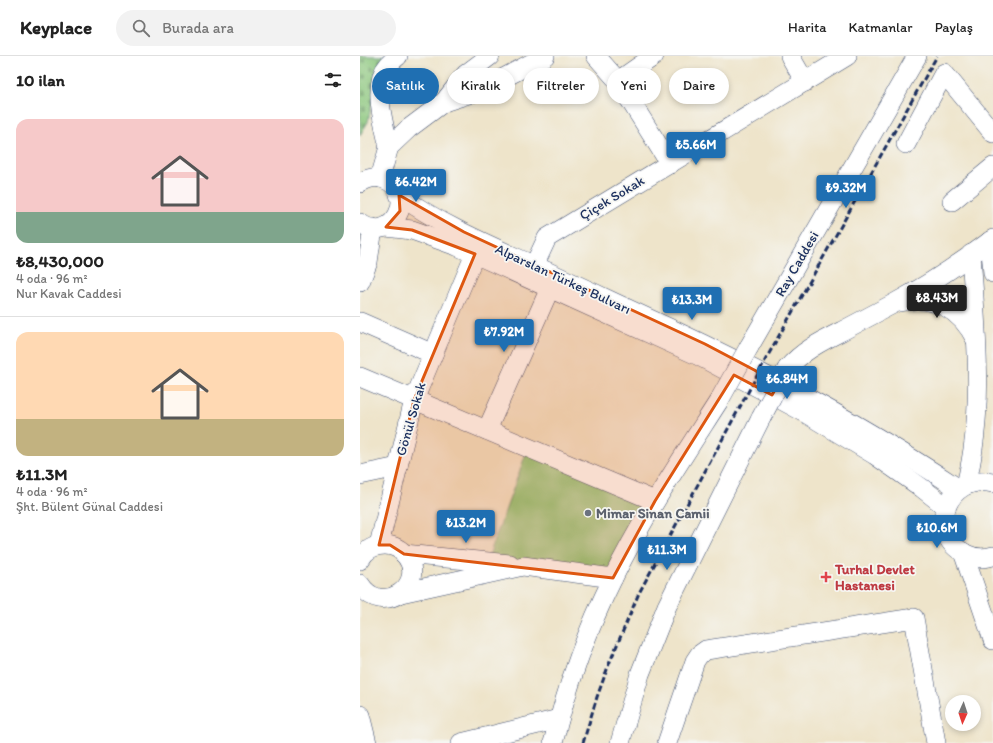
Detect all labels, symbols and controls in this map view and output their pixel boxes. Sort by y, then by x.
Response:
search box [116,10,396,46]
text: Keyplace [20,16,92,39]
icon: search [130,17,152,39]
text: Burada ara [162,19,234,37]
text: Harita [788,19,827,36]
text: Katmanlar [849,19,913,36]
text: Paylaş [935,19,973,36]
chip: Satılık [372,68,439,104]
chip: Kiralık [447,68,515,104]
chip: Filtreler [523,68,599,104]
chip: Yeni [607,68,661,104]
chip: Daire [669,68,729,104]
icon: filters [322,69,344,91]
text: 10 ilan [16,70,65,90]
pin: ₺5.66M [663,132,729,166]
text: ₺5.66M [676,137,717,152]
icon: home [144,145,216,217]
pin: ₺6.42M [383,169,449,203]
street label: Çiçek Sokak [576,172,648,224]
text: ₺6.42M [395,174,437,189]
pin: ₺9.32M [813,175,879,209]
text: ₺9.32M [825,180,867,195]
street label: Ray Caddesi [771,228,823,300]
street label: Alparslan Türkeş Bulvarı [493,240,633,318]
text: ₺8,430,000 [16,251,104,271]
text: 4 oda · 96 m² [16,271,88,286]
pin: ₺8.43M [904,285,970,319]
text: Nur Kavak Caddesi [16,286,122,301]
pin: ₺13.3M [659,287,725,321]
text: ₺8.43M [916,290,958,305]
text: ₺13.3M [672,292,712,307]
pin: ₺7.92M [471,319,537,353]
text: ₺7.92M [484,324,524,339]
icon: home [144,358,216,430]
pin: ₺6.84M [754,366,820,400]
text: ₺6.84M [766,371,808,386]
street label: Gönül Sokak [392,379,430,458]
text: ₺11.3M [16,464,68,484]
text: 4 oda · 96 m² [16,484,88,499]
text: Şht. Bülent Günal Caddesi [16,499,163,514]
place label: Mimar Sinan Camii [596,505,710,522]
marker: Mimar Sinan Camii [583,508,593,518]
pin: ₺13.2M [433,510,499,544]
text: ₺13.2M [446,515,486,530]
pin: ₺10.6M [904,515,970,549]
text: ₺10.6M [916,520,958,535]
pin: ₺11.3M [634,537,700,571]
text: ₺11.3M [647,542,687,557]
place label: Turhal Devlet Hastanesi [834,561,915,594]
marker: Turhal Devlet Hastanesi [820,571,832,583]
north arrow [945,695,981,731]
map controls [945,695,981,731]

